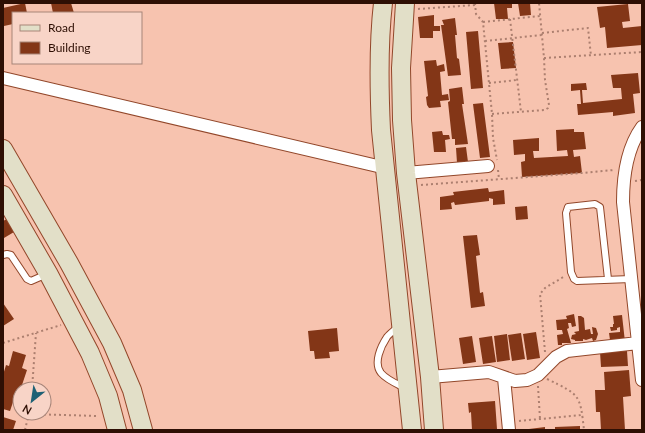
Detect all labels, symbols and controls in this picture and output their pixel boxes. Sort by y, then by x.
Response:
legend [12,12,142,64]
text: Road [48,20,75,35]
text: Building [48,40,91,55]
north arrow [12,381,52,421]
text: N [20,402,34,418]

